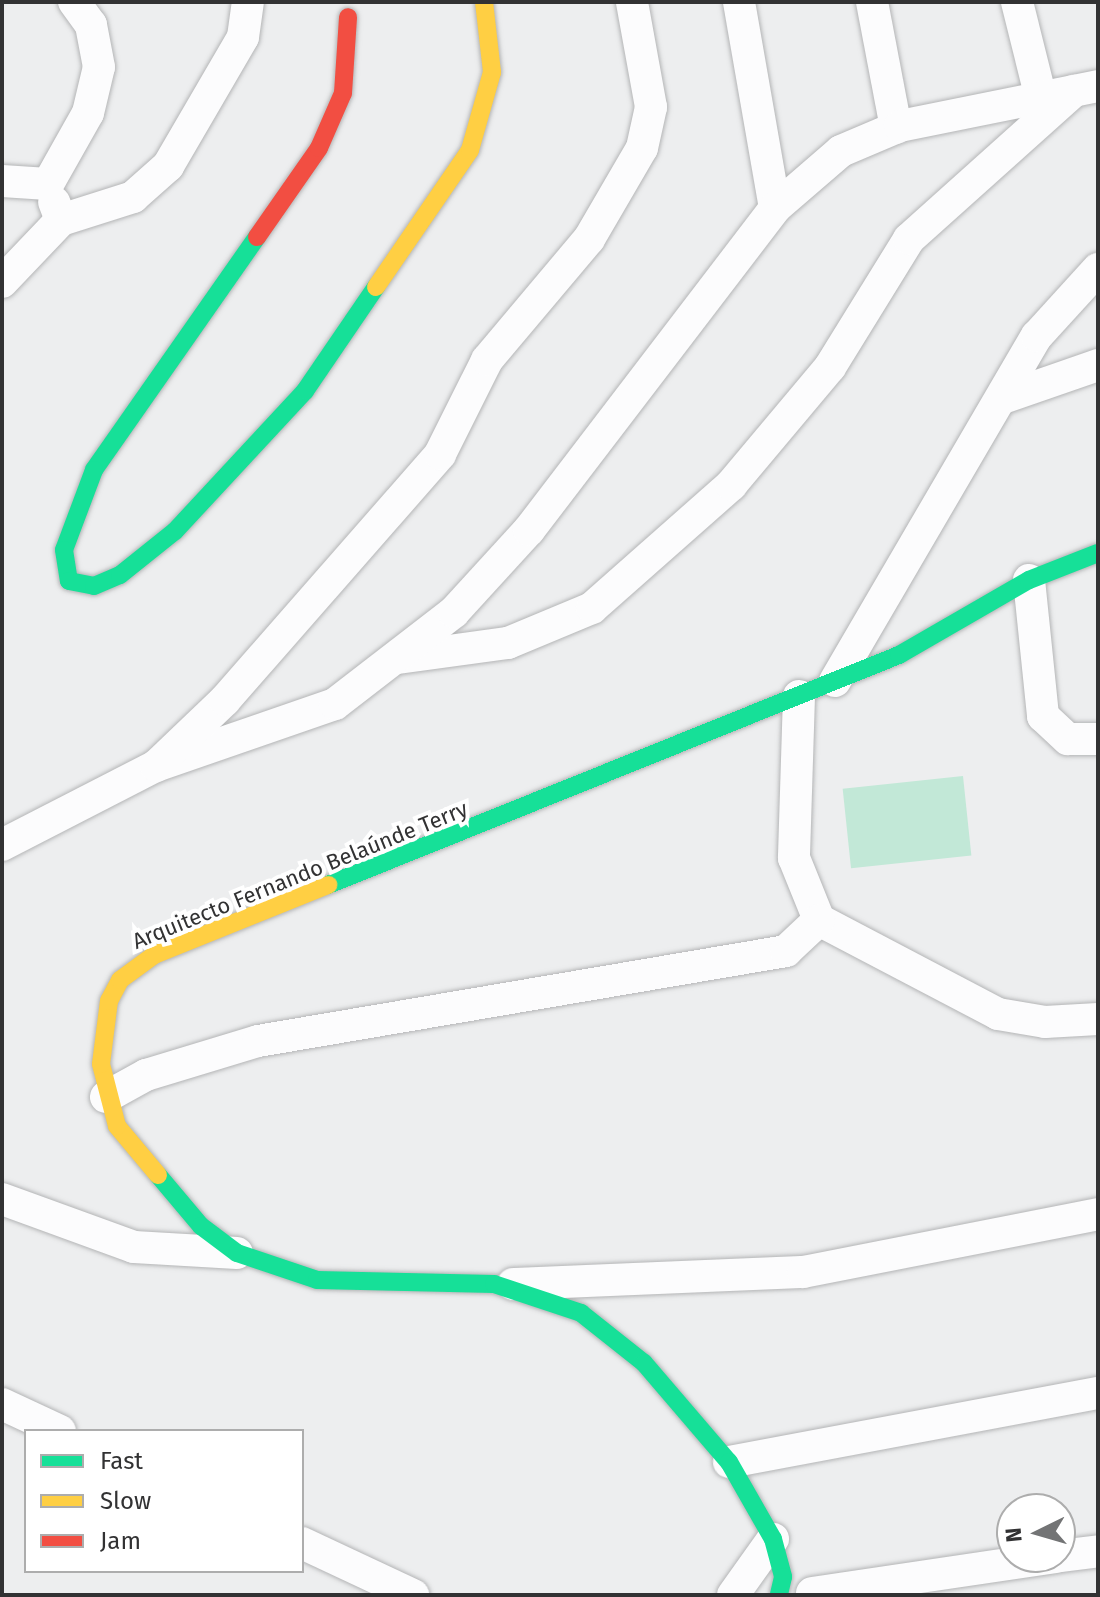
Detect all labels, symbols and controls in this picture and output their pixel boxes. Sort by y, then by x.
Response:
street label: Arquitecto Fernando Belaúnde Terry [128,795,472,955]
legend [24,1429,304,1573]
text: Fast [100,1447,143,1475]
text: Slow [100,1487,151,1515]
north arrow [996,1493,1076,1573]
text: Jam [100,1527,141,1555]
text: N [1000,1527,1028,1543]

